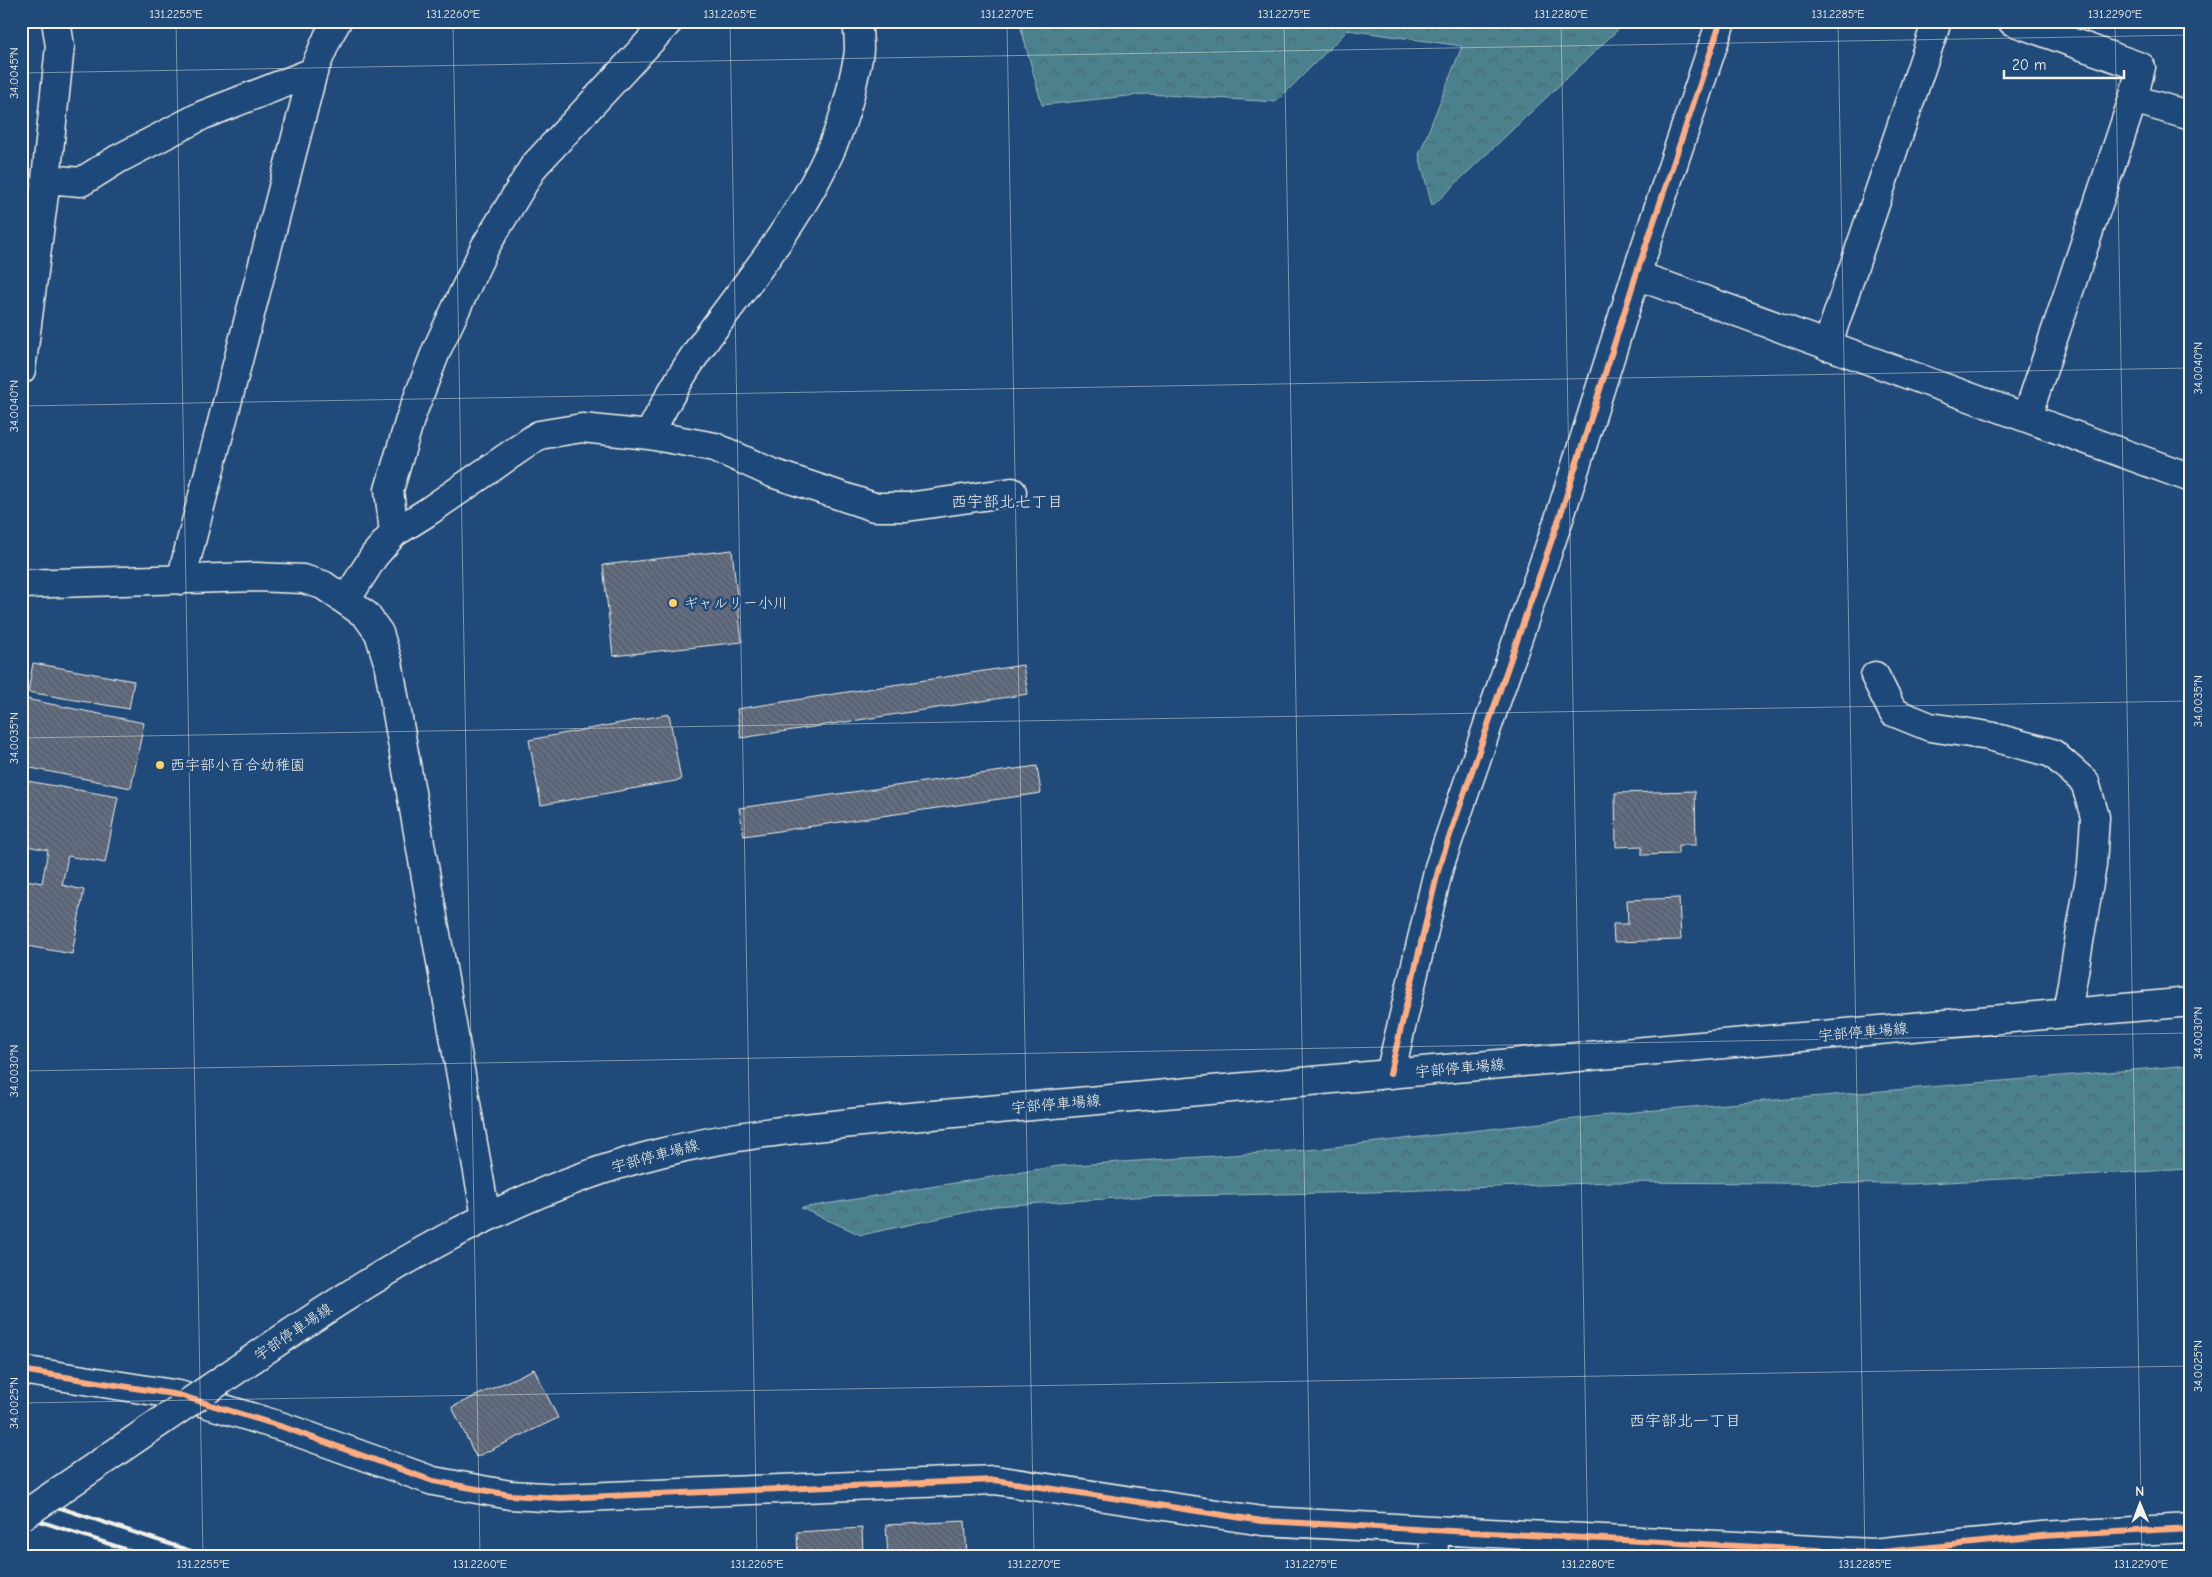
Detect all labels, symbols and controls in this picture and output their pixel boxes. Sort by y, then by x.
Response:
text: 131.2255°E [149,7,203,21]
text: 131.2260°E [426,7,480,21]
text: 131.2265°E [703,7,757,21]
text: 131.2270°E [980,7,1034,21]
text: 131.2275°E [1258,7,1310,21]
text: 131.2280°E [1534,7,1588,21]
text: 131.2285°E [1812,7,1864,21]
text: 131.2290°E [2088,7,2142,21]
text: 34.0045°N [7,47,21,99]
scale bar [2004,48,2124,80]
text: 20 m [2012,56,2046,74]
text: 34.0040°N [2191,342,2205,394]
text: 34.0040°N [7,380,21,432]
district label: 西宇部北七丁目 [951,493,1063,511]
place label: ギャルリー小川 [683,594,788,612]
marker: ギャルリー小川 [667,597,679,609]
text: 34.0035°N [2191,675,2205,727]
text: 34.0035°N [7,712,21,764]
place label: 西宇部小百合幼稚園 [170,756,305,774]
marker: 西宇部小百合幼稚園 [154,759,166,771]
text: 34.0030°N [2191,1007,2205,1059]
street label: 宇部停車場線 [1817,1019,1909,1045]
text: 34.0030°N [7,1045,21,1097]
street label: 宇部停車場線 [1414,1055,1506,1081]
street label: 宇部停車場線 [1010,1091,1102,1117]
street label: 宇部停車場線 [609,1136,701,1176]
street label: 宇部停車場線 [251,1299,335,1365]
text: 34.0025°N [2191,1340,2205,1392]
text: 34.0025°N [7,1377,21,1429]
district label: 西宇部北一丁目 [1629,1412,1741,1430]
north arrow [2114,1480,2164,1530]
text: N [2135,1483,2144,1500]
text: 131.2255°E [176,1557,230,1571]
text: 131.2260°E [453,1557,507,1571]
text: 131.2265°E [730,1557,784,1571]
text: 131.2270°E [1007,1557,1061,1571]
text: 131.2275°E [1285,1557,1337,1571]
text: 131.2280°E [1561,1557,1615,1571]
text: 131.2285°E [1839,1557,1891,1571]
text: 131.2290°E [2114,1557,2168,1571]

